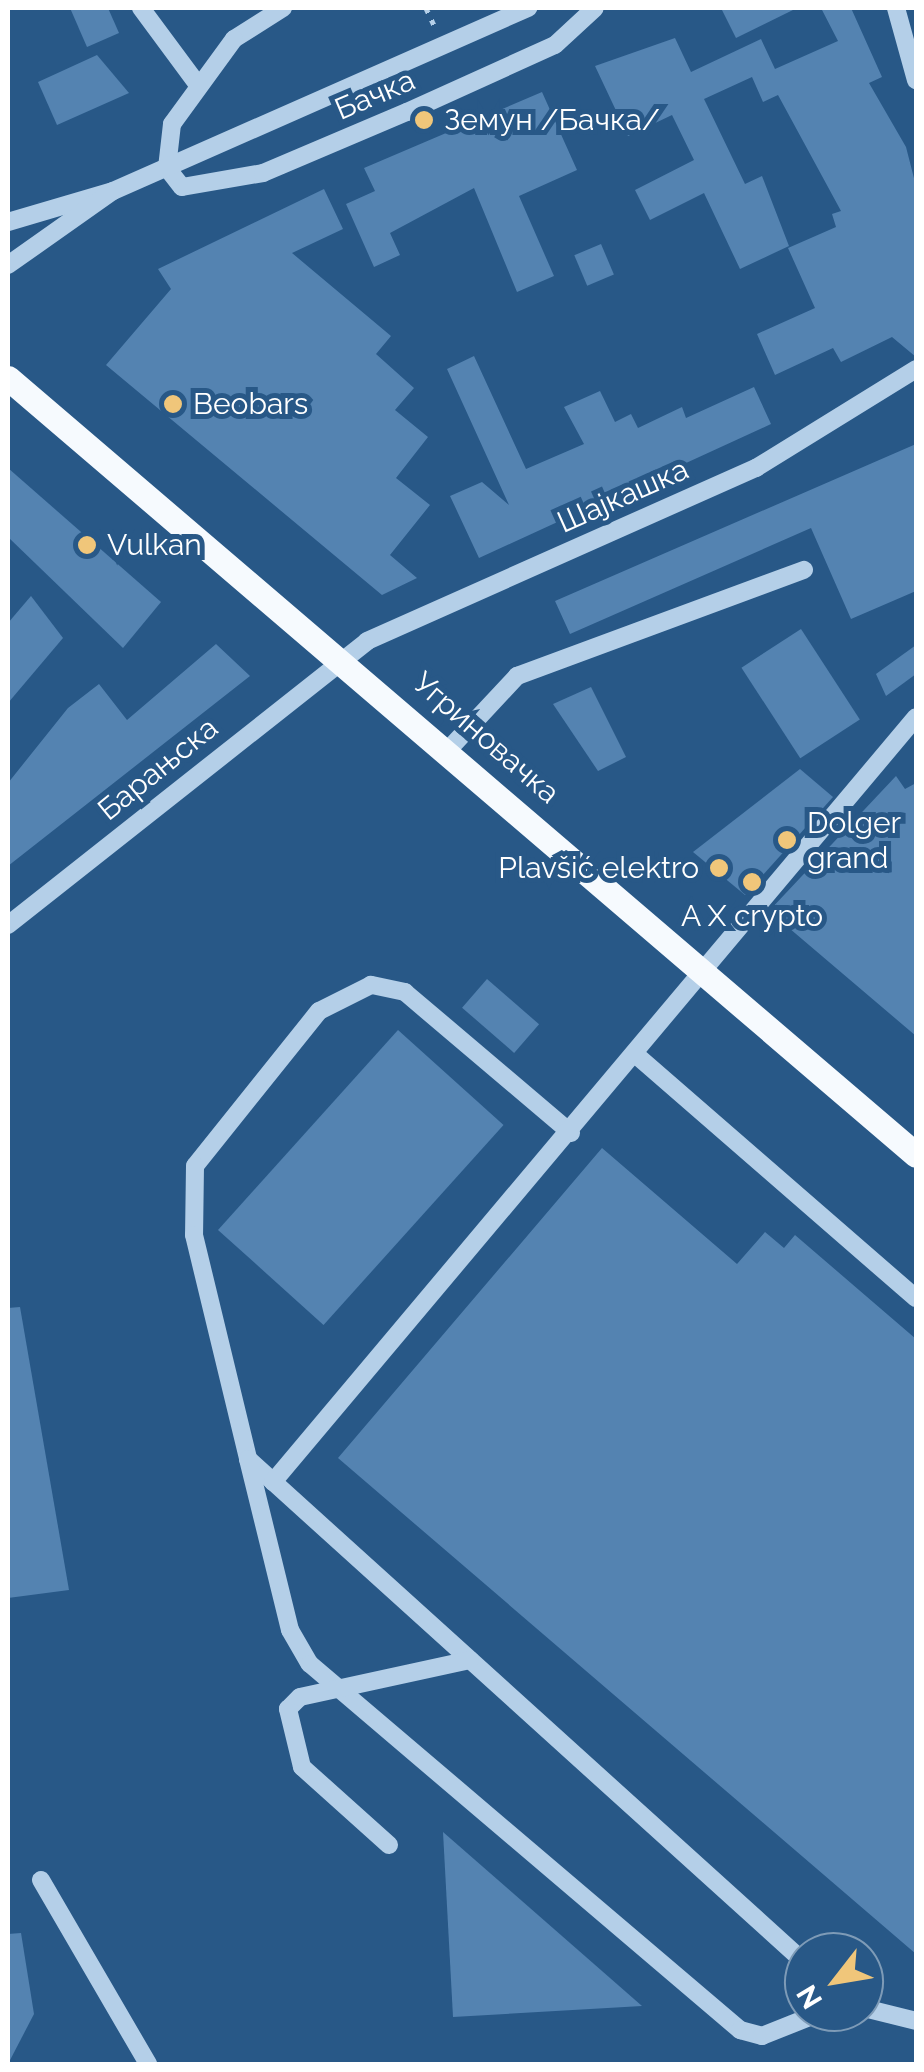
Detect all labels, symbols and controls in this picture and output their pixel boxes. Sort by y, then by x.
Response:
street label: Бачка [330,62,420,128]
place label: Земун /Бачка/ [444,102,660,138]
marker: Земун /Бачка/ [413,109,435,131]
place label: Beobars [193,386,308,422]
marker: Beobars [162,393,184,415]
street label: Шајкашка [552,451,694,541]
place label: Vulkan [107,527,202,563]
marker: Vulkan [76,534,98,556]
street label: Угриновачка [405,665,567,811]
street label: Барањска [91,710,225,828]
place label: Dolger grand [807,805,901,876]
marker: Dolger grand [776,829,798,851]
place label: Plavšić elektro [498,850,699,886]
marker: Plavšić elektro [708,857,730,879]
marker: A X crypto [741,871,763,893]
place label: A X crypto [680,898,824,934]
north arrow [784,1932,884,2032]
text: N [790,1979,829,2014]

